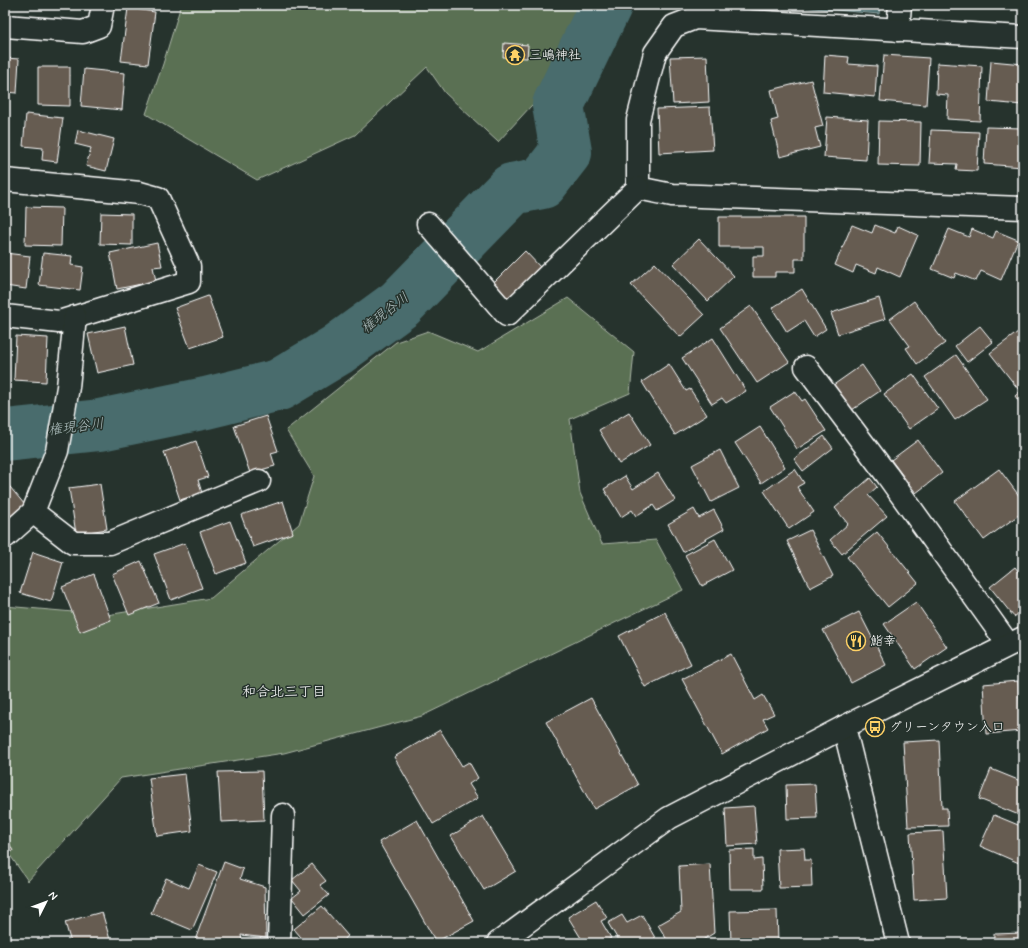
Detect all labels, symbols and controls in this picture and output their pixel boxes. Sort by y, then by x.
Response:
temple icon: 三嶋神社 [504,44,526,66]
place label: 三嶋神社 [529,47,581,64]
water label: 権現谷川 [357,289,413,337]
water label: 権現谷川 [47,415,105,439]
restaurant icon: 鮨幸 [845,630,867,652]
place label: 鮨幸 [870,633,896,650]
district label: 和合北三丁目 [242,683,326,701]
bus stop icon: グリーンタウン入口 [864,716,886,738]
place label: グリーンタウン入口 [889,719,1005,736]
north arrow [26,882,66,922]
text: N [45,889,60,903]

